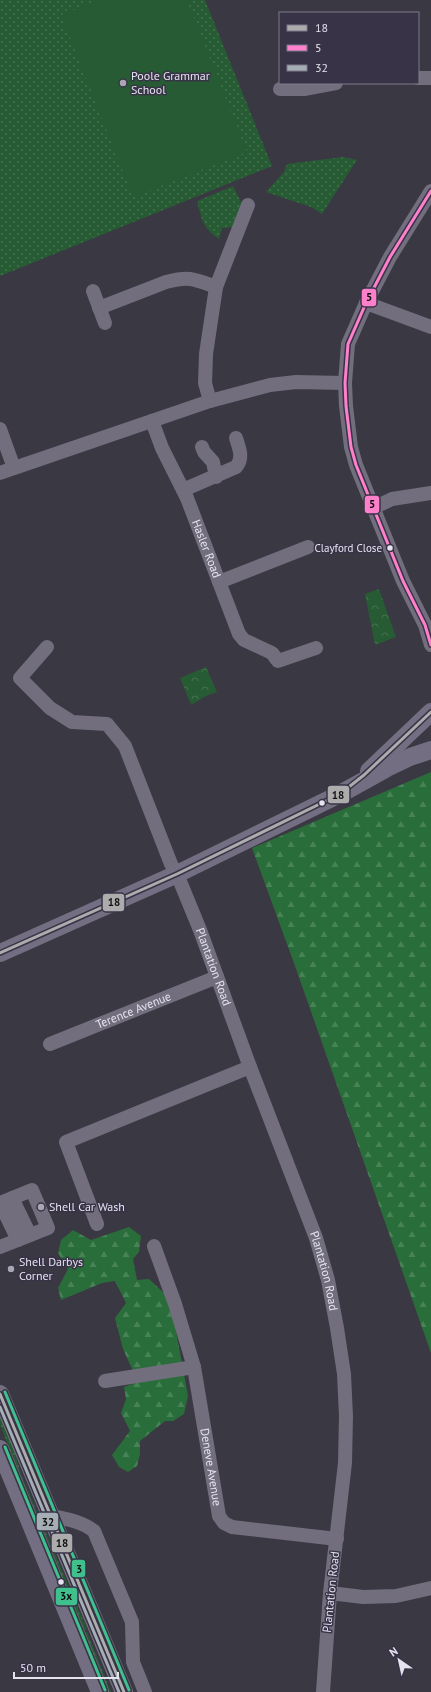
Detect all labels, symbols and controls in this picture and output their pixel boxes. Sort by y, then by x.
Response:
legend [279,12,419,84]
text: 18 [315,20,328,35]
text: 5 [315,40,322,55]
text: 32 [315,60,328,75]
place label: Poole Grammar School [131,68,210,97]
marker: Poole Grammar School [118,78,128,88]
line badge: 5 [361,288,377,307]
text: 5 [366,290,372,304]
line badge: 5 [364,495,380,514]
text: 5 [369,497,375,511]
street label: Hasler Road [189,517,225,580]
place label: Clayford Close [314,541,382,555]
marker: Clayford Close [385,543,395,553]
line badge: 18 [327,785,350,804]
text: 18 [332,788,344,802]
unlabelled marker [317,798,327,808]
line badge: 18 [102,893,125,912]
text: 18 [108,895,120,909]
street label: Plantation Road [193,926,235,1007]
street label: Terence Avenue [94,988,173,1032]
place label: Shell Car Wash [49,1199,125,1214]
marker: Shell Car Wash [36,1202,46,1212]
street label: Plantation Road [307,1229,342,1312]
place label: Shell Darbys Corner [19,1254,83,1283]
marker: Shell Darbys Corner [6,1264,16,1274]
street label: Deneve Avenue [197,1427,225,1507]
line badge: 32 [36,1512,59,1531]
text: 32 [42,1515,54,1529]
line badge: 18 [51,1533,73,1553]
text: 18 [56,1536,68,1550]
street label: Plantation Road [319,1551,342,1633]
line badge: 3 [71,1559,86,1578]
text: 3 [76,1562,82,1576]
unlabelled marker [56,1577,66,1587]
line badge: 3x [55,1587,78,1606]
text: 3x [60,1589,72,1603]
north arrow [379,1640,419,1680]
text: N [386,1644,400,1660]
scale bar [14,1654,118,1680]
text: 50 m [20,1660,46,1675]

